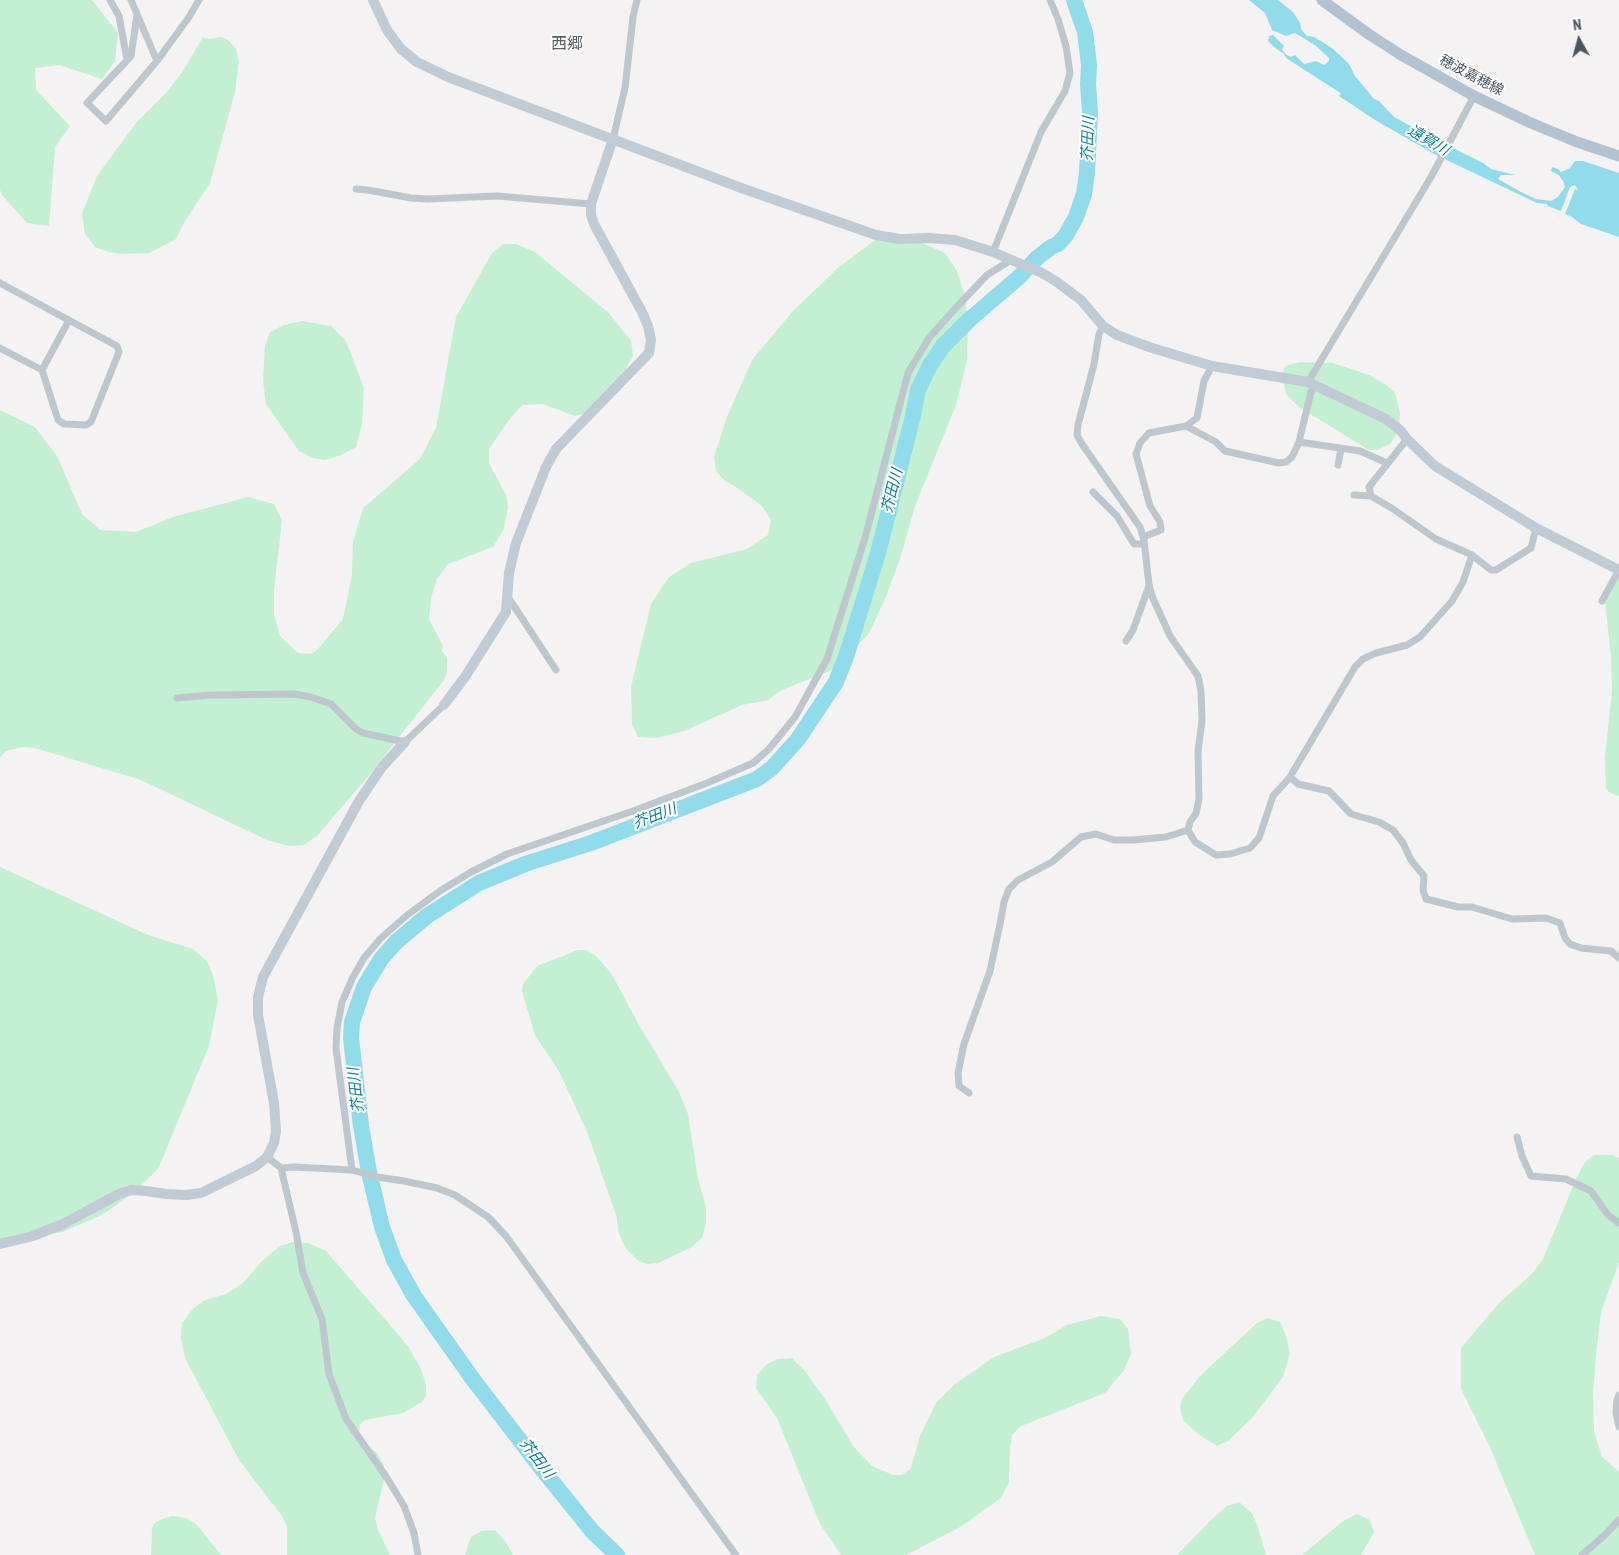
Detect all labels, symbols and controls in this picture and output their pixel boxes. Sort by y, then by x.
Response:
north arrow [1554,15,1604,65]
text: N [1572,17,1582,34]
district label: 西郷 [551,35,583,55]
street label: 穂波嘉穂線 [1436,52,1506,100]
water label: 芥田川 [1079,116,1099,162]
water label: 遠賀川 [1404,122,1452,160]
water label: 芥田川 [879,467,907,515]
water label: 芥田川 [631,801,679,833]
water label: 芥田川 [345,1067,369,1113]
water label: 芥田川 [515,1436,557,1482]

